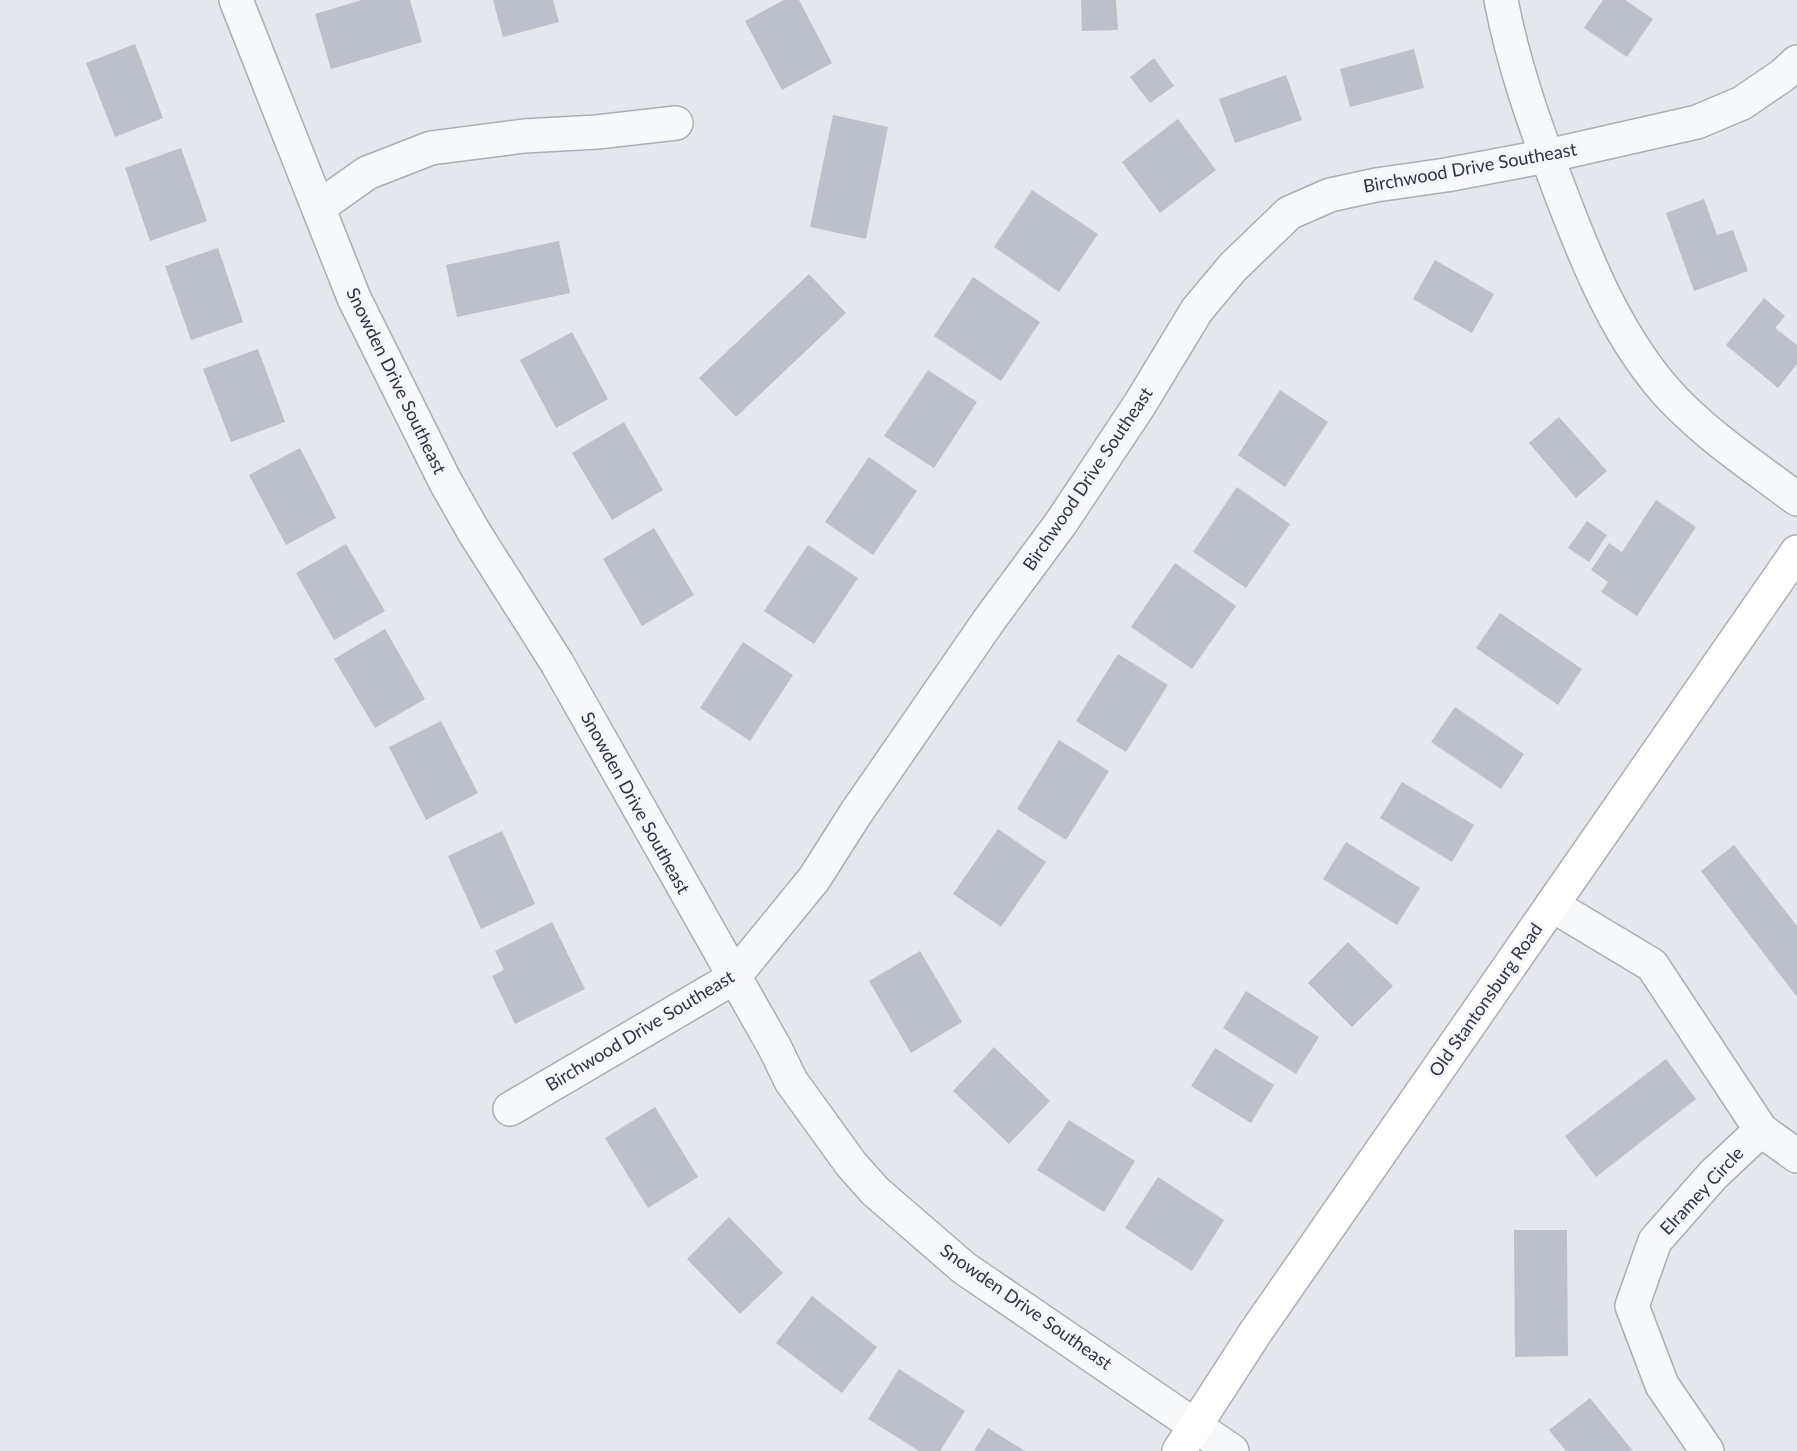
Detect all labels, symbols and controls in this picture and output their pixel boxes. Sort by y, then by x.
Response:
street label: Birchwood Drive Southeast [1361,137,1579,197]
street label: Snowden Drive Southeast [342,284,452,478]
street label: Birchwood Drive Southeast [1018,382,1157,574]
street label: Snowden Drive Southeast [577,708,695,898]
street label: Old Stantonsburg Road [1424,918,1547,1081]
street label: Birchwood Drive Southeast [541,965,738,1095]
street label: Elramey Circle [1655,1142,1748,1239]
street label: Snowden Drive Southeast [936,1238,1117,1374]

